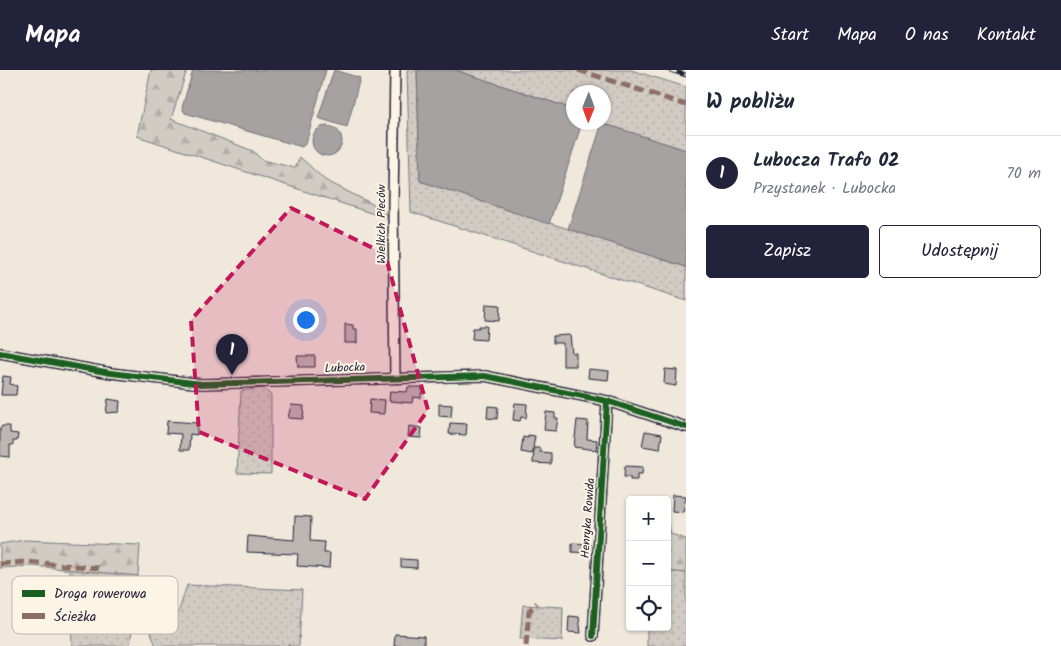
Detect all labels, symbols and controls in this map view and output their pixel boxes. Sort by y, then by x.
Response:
text: Mapa [25,16,81,55]
text: Start [771,21,809,50]
text: Mapa [837,21,877,50]
text: O nas [905,21,949,50]
text: Kontakt [977,21,1036,50]
north arrow [566,85,611,130]
text: W pobliżu [706,86,794,119]
text: Lubocza Trafo 02 [753,146,899,176]
text: 1 [720,161,724,186]
text: 70 m [1006,161,1041,186]
text: Przystanek · Lubocka [753,176,896,201]
street label: Wielkich Pieców [372,183,391,264]
button: Zapisz [706,225,869,278]
button: Udostępnij [879,225,1041,278]
your location [293,307,319,333]
pin: 1 [216,334,248,375]
street label: Lubocka [324,358,366,378]
street label: Henryka Rowida [576,477,600,559]
map controls [626,496,671,631]
button: + [626,496,671,541]
button: − [626,541,671,586]
legend [12,576,178,634]
text: Droga rowerowa [54,583,147,605]
button: locate [626,586,671,631]
text: Ścieżka [54,606,96,628]

